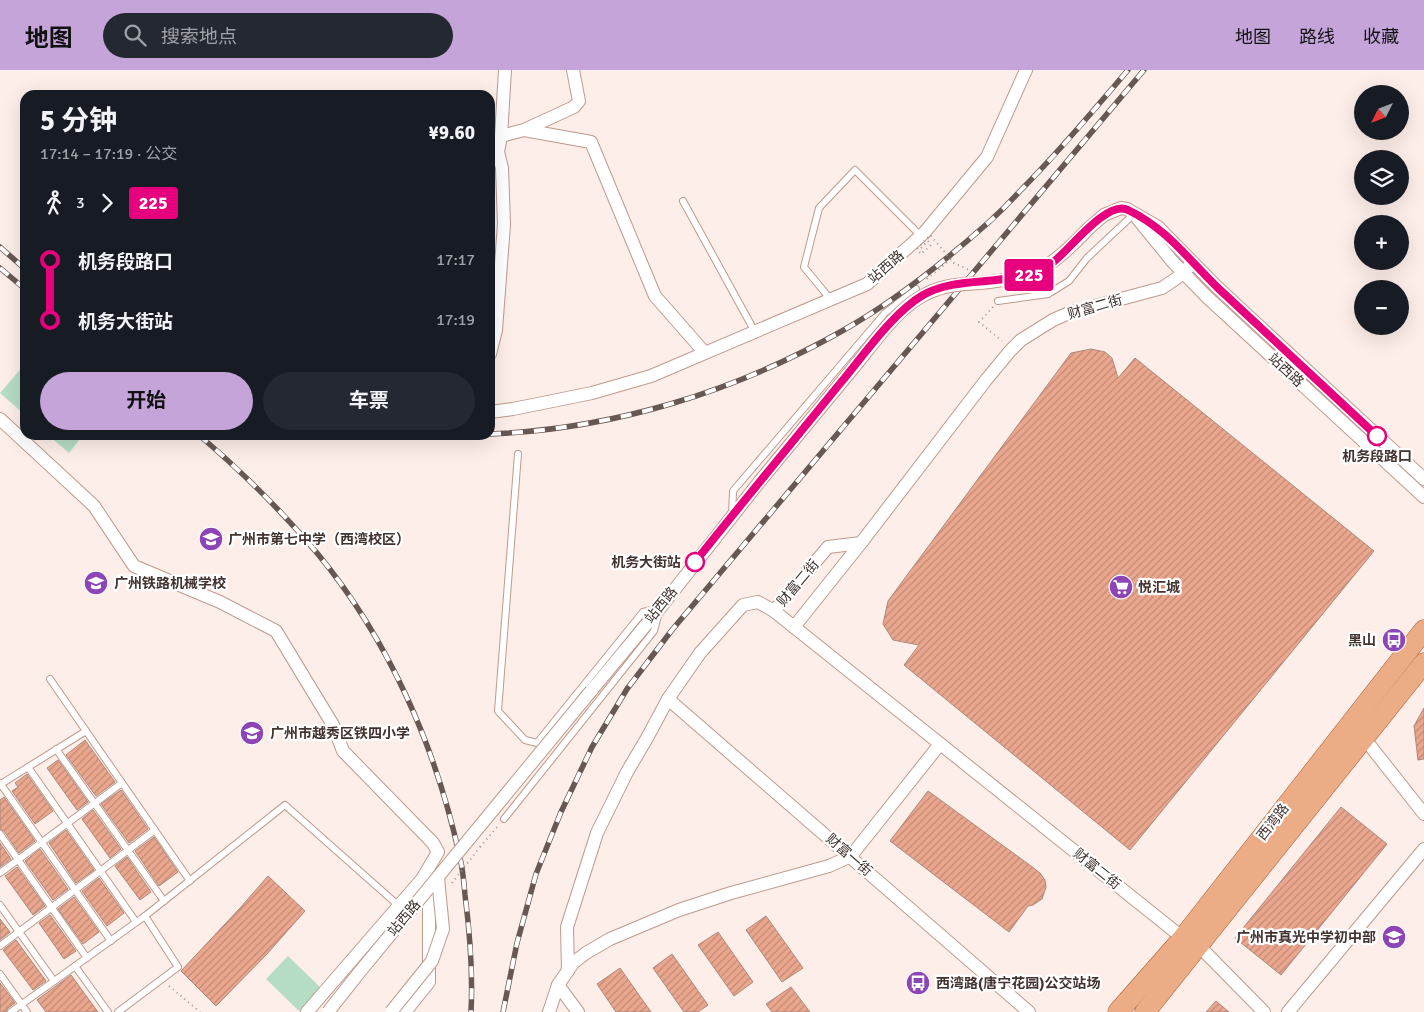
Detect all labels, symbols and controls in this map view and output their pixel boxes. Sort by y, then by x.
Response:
search box [103,13,453,58]
icon: search [121,21,149,49]
text: 地图 [25,23,73,53]
text: 搜索地点 [161,25,237,49]
text: 地图 [1235,26,1271,48]
text: 路线 [1299,26,1335,48]
text: 收藏 [1363,26,1399,48]
north arrow [1354,85,1409,140]
map controls [1354,85,1409,335]
text: 5 分钟 [40,104,117,138]
text: ¥9.60 [429,121,475,145]
text: 17:14 – 17:19 · 公交 [40,144,177,164]
button: layers [1354,150,1409,205]
icon: walk [40,189,68,217]
icon: forward [93,189,121,217]
text: 225 [139,192,168,214]
text: 3 [76,193,85,213]
button: + [1354,215,1409,270]
street label: 站西路 [865,247,907,287]
text: 机务段路口 [78,250,173,274]
text: 17:17 [436,250,475,270]
line badge: 225 [1000,259,1058,291]
text: 225 [1014,264,1044,286]
button: − [1354,280,1409,335]
street label: 财富二街 [1066,291,1124,323]
text: 机务大街站 [78,310,173,334]
text: 17:19 [436,310,475,330]
street label: 站西路 [1265,349,1307,391]
button: 开始 [40,372,253,430]
button: 车票 [263,372,475,430]
marker: 机务段路口 [1367,426,1387,446]
place label: 机务段路口 [1342,448,1412,465]
school or university icon: 广州市第七中学（西湾校区） [198,526,224,552]
place label: 广州市第七中学（西湾校区） [228,531,410,548]
marker: 机务大街站 [685,552,705,572]
place label: 机务大街站 [611,554,681,571]
street label: 财富二街 [773,556,823,610]
school or university icon: 广州铁路机械学校 [83,570,109,596]
supermarket icon: 悦汇城 [1108,574,1134,600]
place label: 广州铁路机械学校 [114,575,226,592]
place label: 悦汇城 [1138,579,1180,596]
street label: 站西路 [641,583,681,627]
bus stop icon: 黑山 [1381,627,1407,653]
place label: 黑山 [1348,632,1376,649]
school or university icon: 广州市越秀区铁四小学 [239,720,265,746]
place label: 广州市越秀区铁四小学 [270,725,410,742]
street label: 西湾路 [1253,800,1293,844]
street label: 财富一街 [822,830,876,880]
street label: 财富二街 [1070,845,1124,893]
street label: 站西路 [384,896,424,940]
school or university icon: 广州市真光中学初中部 [1381,924,1407,950]
place label: 广州市真光中学初中部 [1236,929,1376,946]
bus stop icon: 西湾路(唐宁花园)公交站场 [905,970,931,996]
place label: 西湾路(唐宁花园)公交站场 [936,975,1101,992]

